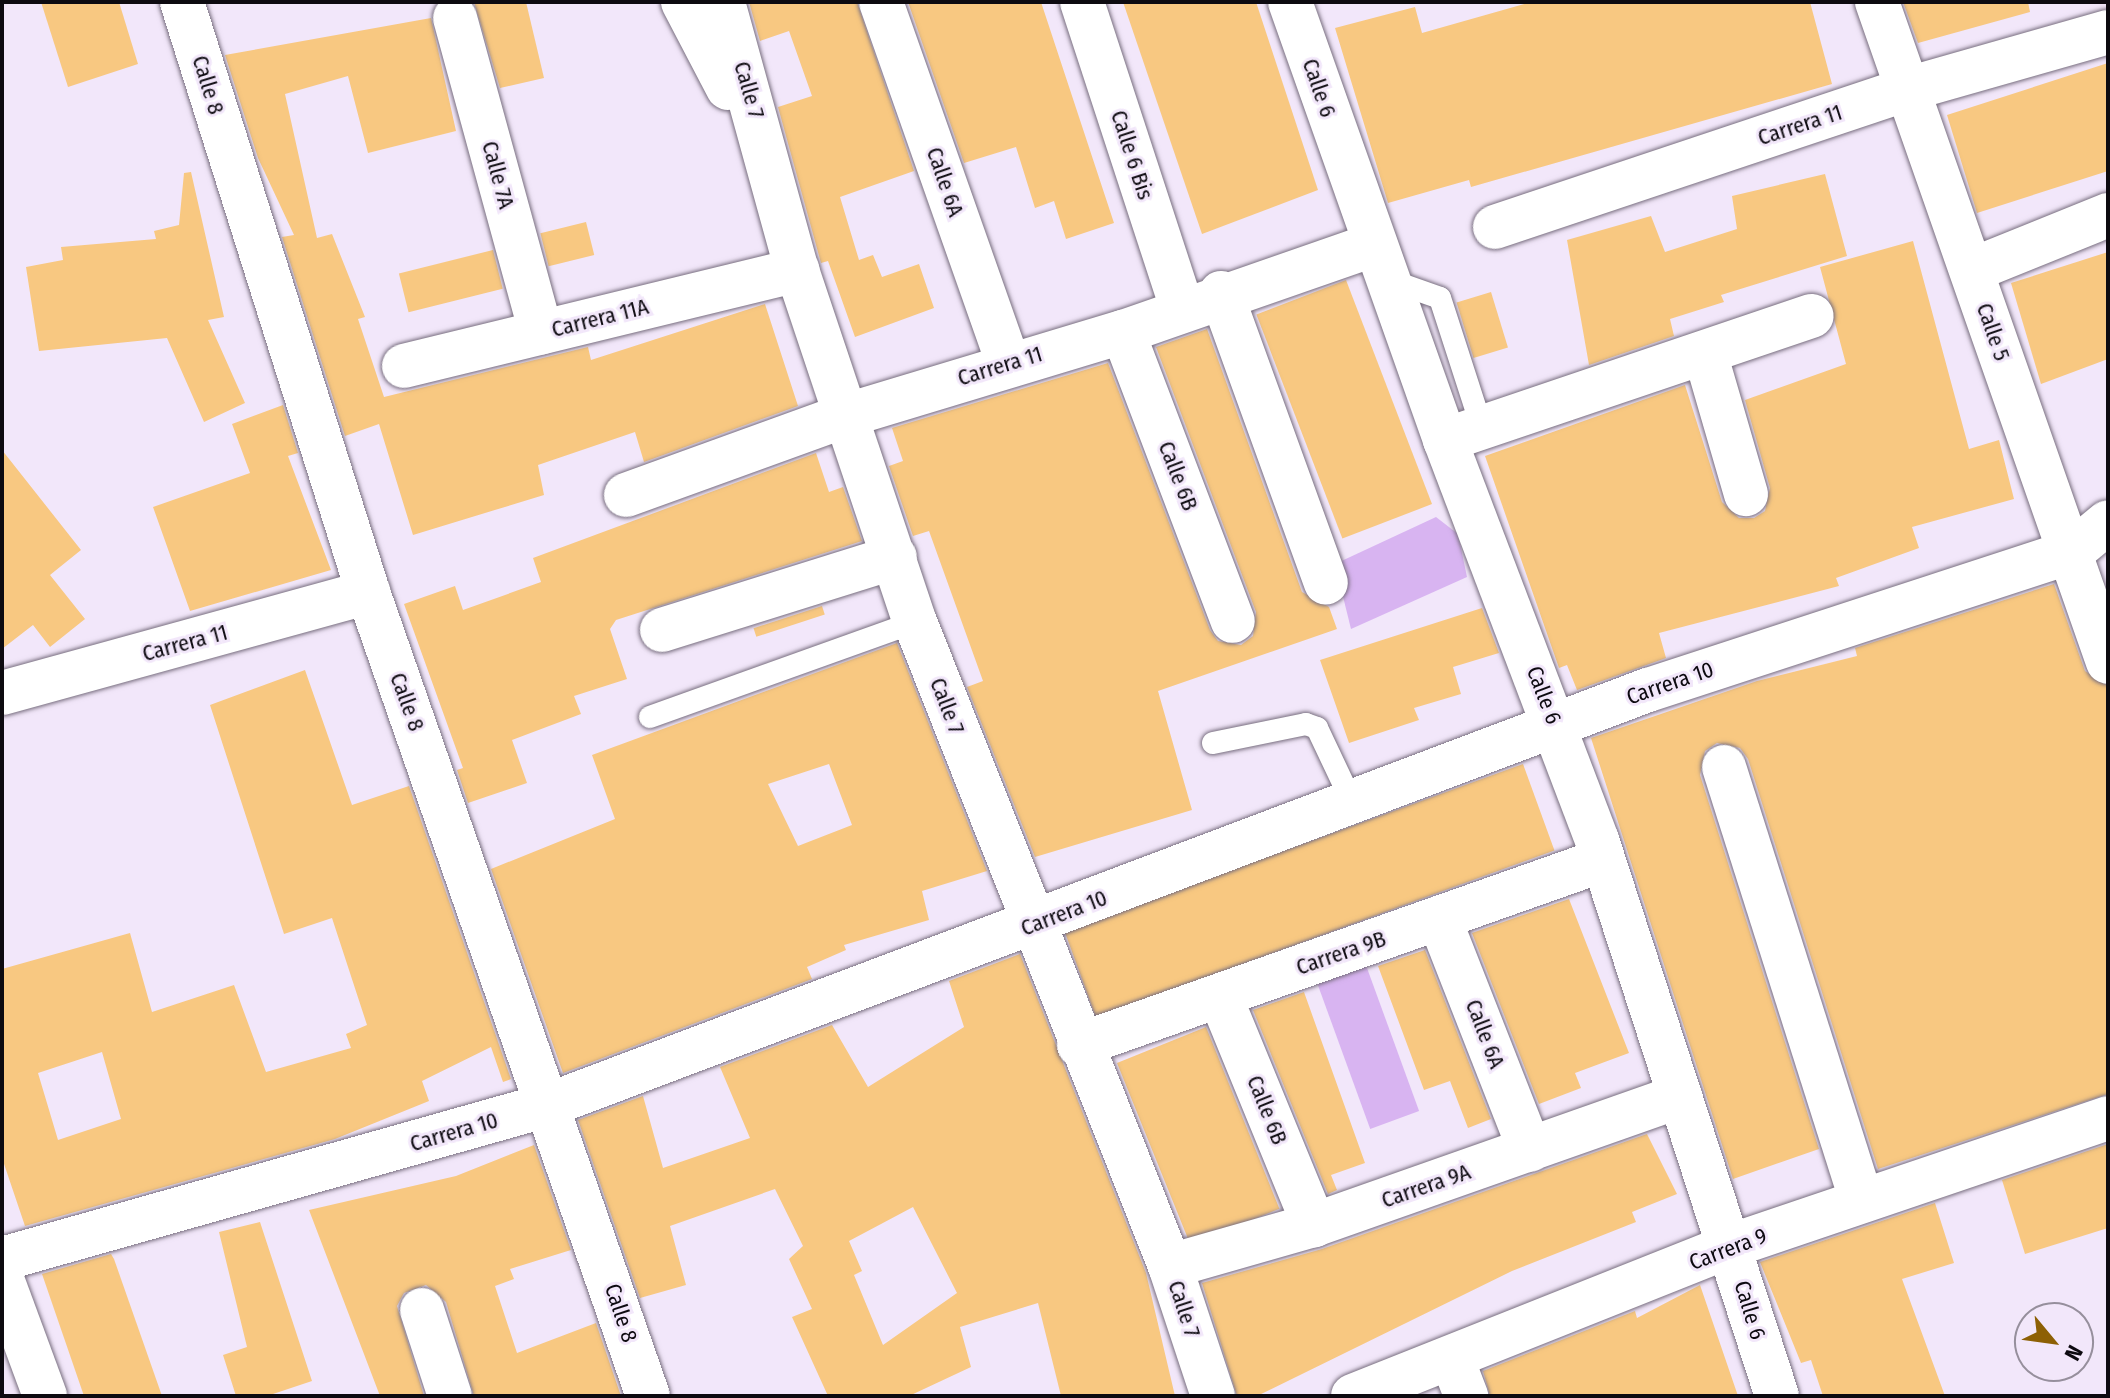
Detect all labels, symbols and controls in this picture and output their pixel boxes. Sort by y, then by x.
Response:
street label: Calle 8 [187,52,229,118]
street label: Calle 6 [1297,55,1341,121]
street label: Calle 7 [728,58,770,122]
street label: Carrera 11 [1754,99,1846,151]
street label: Calle 6 Bis [1105,107,1159,203]
street label: Calle 7A [476,138,520,212]
street label: Calle 6A [921,144,969,220]
street label: Carrera 11A [549,293,651,343]
street label: Calle 5 [1971,300,2015,364]
street label: Carrera 11 [954,341,1046,391]
street label: Calle 6B [1153,438,1203,514]
street label: Carrera 11 [139,619,231,667]
street label: Carrera 10 [1623,656,1717,710]
street label: Calle 6 [1521,662,1567,728]
street label: Calle 8 [384,669,430,735]
street label: Calle 7 [924,674,970,738]
street label: Carrera 10 [1017,884,1111,942]
street label: Carrera 9B [1293,925,1389,981]
street label: Calle 6A [1460,996,1510,1072]
street label: Calle 6B [1241,1072,1293,1148]
street label: Carrera 10 [407,1107,501,1157]
street label: Carrera 9A [1378,1158,1474,1214]
street label: Carrera 9 [1685,1222,1771,1276]
street label: Calle 7 [1162,1277,1206,1341]
street label: Calle 6 [1729,1277,1771,1343]
street label: Calle 8 [599,1280,643,1346]
north arrow [2014,1302,2094,1382]
text: N [2059,1341,2089,1365]

